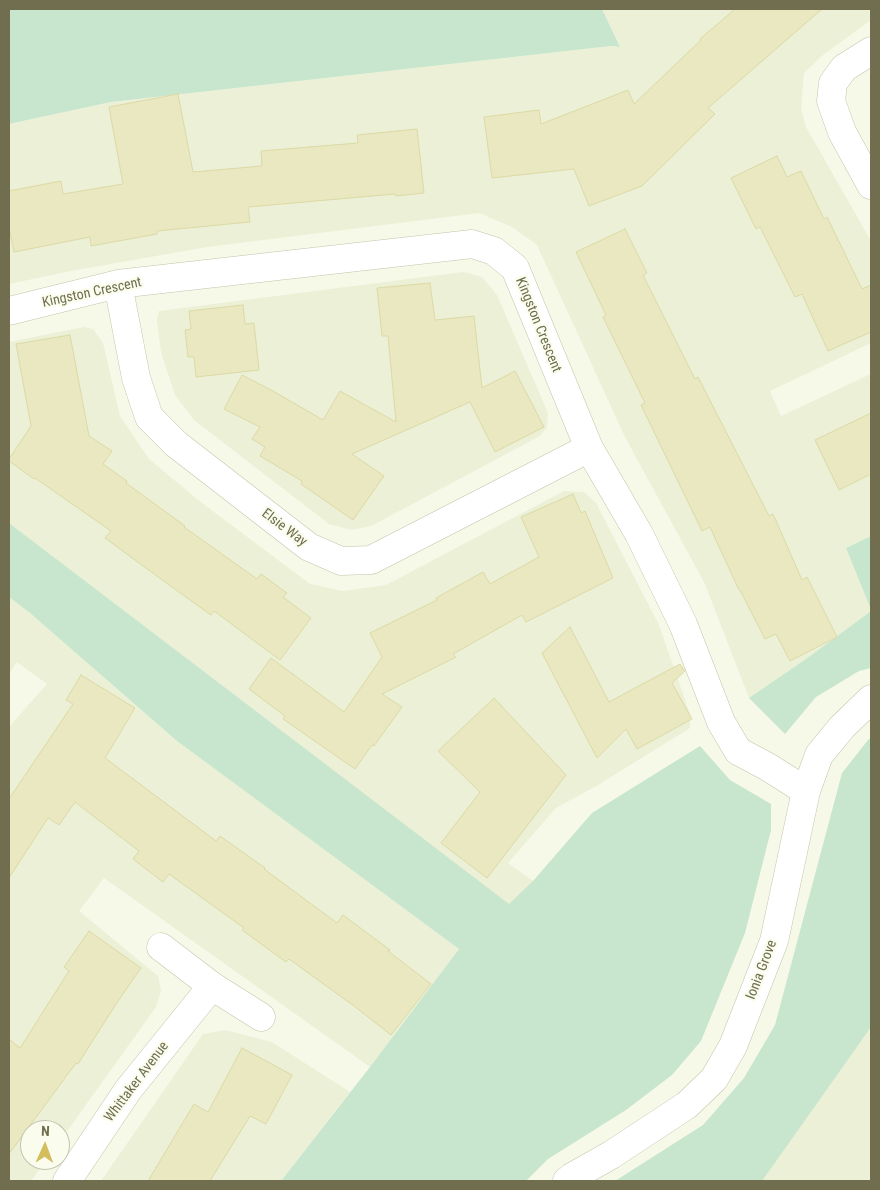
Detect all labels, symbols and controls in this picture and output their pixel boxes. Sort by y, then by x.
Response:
street label: Kingston Crescent [41,274,143,312]
street label: Kingston Crescent [511,275,565,375]
street label: Elsie Way [258,506,310,550]
street label: Ionia Grove [743,938,781,1002]
street label: Whittaker Avenue [101,1039,173,1125]
north arrow [20,1120,70,1170]
text: N [41,1123,50,1139]

